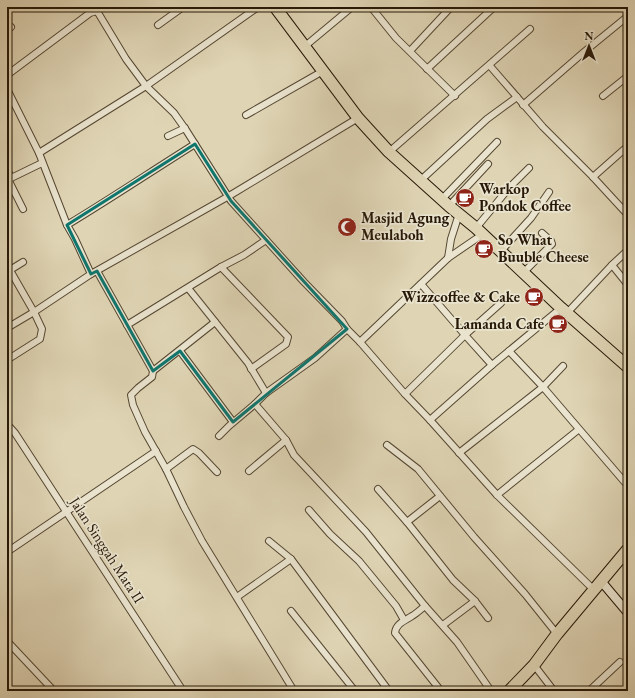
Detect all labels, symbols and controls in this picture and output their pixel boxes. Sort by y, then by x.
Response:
north arrow [569,26,609,66]
text: N [585,29,594,43]
place label: Warkop Pondok Coffee [479,179,571,215]
cafe icon: Warkop Pondok Coffee [454,187,476,209]
place label: Masjid Agung Meulaboh [361,208,450,244]
mosque icon: Masjid Agung Meulaboh [336,216,358,238]
place label: So What Buuble Cheese [498,230,589,266]
cafe icon: So What Buuble Cheese [473,238,495,260]
cafe icon: Wizzcoffee & Cake [523,286,545,308]
place label: Wizzcoffee & Cake [402,287,520,306]
cafe icon: Lamanda Cafe [547,313,569,335]
place label: Lamanda Cafe [455,314,544,333]
street label: Jalan Singgah Mata II [65,491,149,606]

